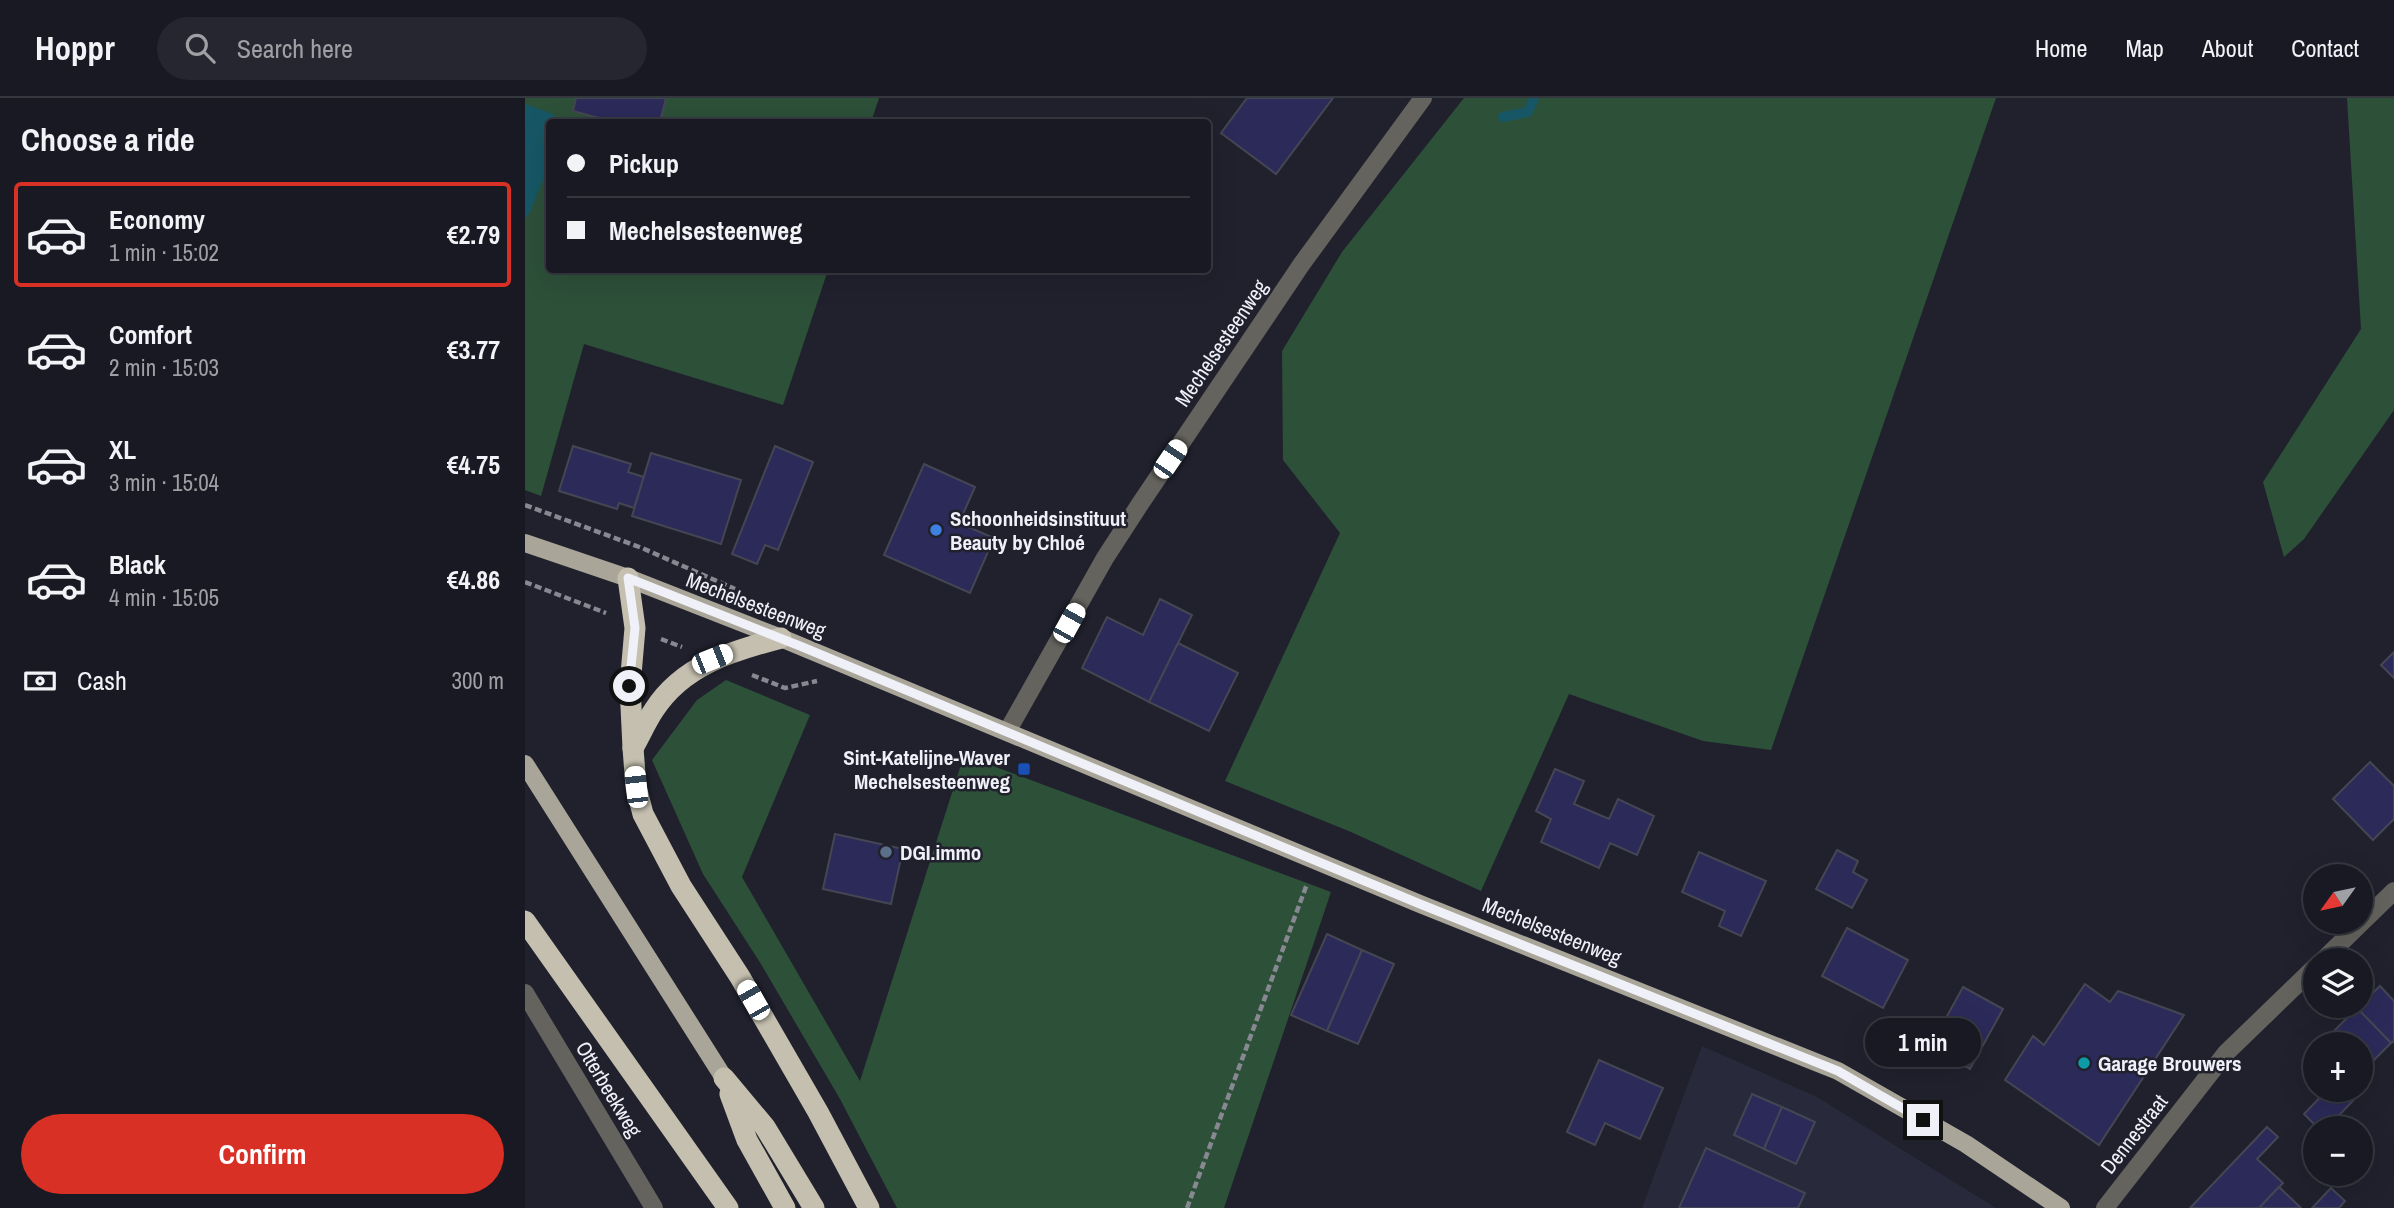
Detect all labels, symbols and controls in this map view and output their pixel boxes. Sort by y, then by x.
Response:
search box [157,17,647,80]
text: Hoppr [35,26,115,70]
icon: search [181,29,219,67]
text: Search here [237,31,353,66]
text: Home [2035,32,2087,64]
text: Map [2125,32,2164,64]
text: About [2202,32,2253,64]
text: Contact [2291,32,2359,64]
text: Choose a ride [21,118,195,161]
text: Pickup [609,146,679,181]
text: Economy [109,202,205,237]
icon: car [25,203,88,266]
text: Mechelsesteenweg [609,213,802,248]
text: €2.79 [447,217,500,252]
text: 1 min · 15:02 [109,237,219,268]
street label: Mechelsesteenweg [1168,273,1274,412]
text: Comfort [109,317,192,352]
icon: car [25,318,88,381]
text: €3.77 [447,332,500,367]
text: 2 min · 15:03 [109,352,219,383]
text: XL [109,432,136,467]
icon: car [25,433,88,496]
car [1150,436,1191,482]
text: €4.75 [447,447,500,482]
text: 3 min · 15:04 [109,467,219,498]
place label: Schoonheidsinstituut Beauty by Chloé [950,504,1126,557]
marker: Schoonheidsinstituut Beauty by Chloé [928,522,944,538]
text: Black [109,547,166,582]
icon: car [25,548,88,611]
text: €4.86 [447,562,500,597]
street label: Mechelsesteenweg [682,565,830,645]
text: 4 min · 15:05 [109,582,219,613]
car [1050,600,1089,646]
car [689,641,736,677]
icon: cash [21,662,59,700]
text: Cash [77,663,127,698]
text: 300 m [452,665,504,696]
route start [613,670,645,702]
place label: Sint-Katelijne-Waver Mechelsesteenweg [843,743,1010,796]
marker: Sint-Katelijne-Waver Mechelsesteenweg [1016,761,1032,777]
car [624,765,649,809]
place label: DGI.immo [900,838,981,867]
marker: DGI.immo [878,844,894,860]
north arrow [2303,864,2373,934]
map controls [2303,864,2373,1186]
street label: Mechelsesteenweg [1478,890,1626,972]
button: layers [2303,948,2373,1018]
car [734,977,773,1023]
callout: 1 min [1865,1018,1981,1068]
text: 1 min [1898,1027,1948,1058]
button: + [2303,1032,2373,1102]
street label: Otterbeekweg [569,1036,649,1143]
place label: Garage Brouwers [2098,1049,2242,1078]
marker: Garage Brouwers [2076,1055,2092,1071]
street label: Dennestraat [2094,1088,2174,1180]
route end [1907,1104,1939,1136]
button: Confirm [21,1114,504,1194]
button: − [2303,1116,2373,1186]

